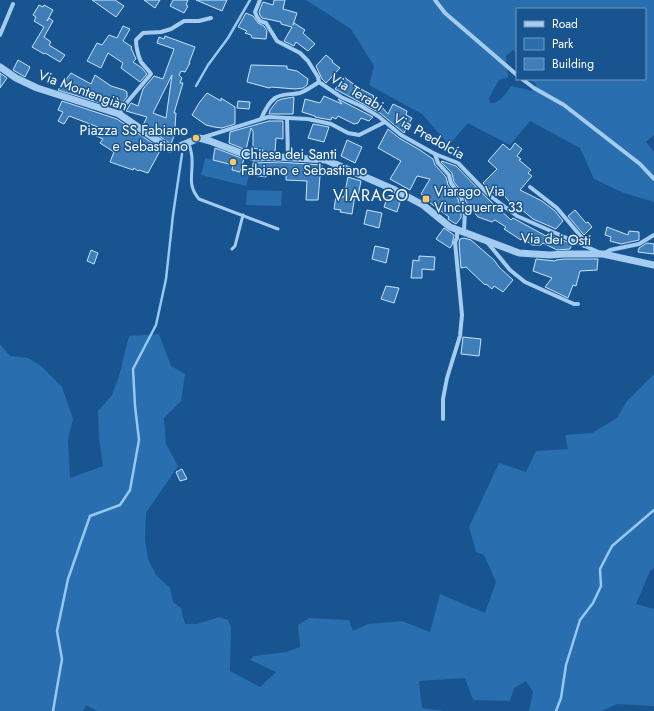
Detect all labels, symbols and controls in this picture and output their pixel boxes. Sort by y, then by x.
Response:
legend [516,8,646,80]
text: Road [552,15,578,33]
text: Park [552,35,574,53]
text: Building [552,55,594,73]
street label: Via Montengiàn [35,65,131,115]
street label: Via Terabi [326,68,388,116]
street label: Via Predolcia [390,108,468,164]
place label: Piazza SS Fabiano e Sebastiano [80,120,188,156]
marker: Piazza SS Fabiano e Sebastiano [191,133,201,143]
place label: Chiesa dei Santi Fabiano e Sebastiano [241,144,368,180]
marker: Chiesa dei Santi Fabiano e Sebastiano [228,157,238,167]
place label: Viarago Via Vinciguerra 33 [434,181,523,217]
district label: VIARAGO [333,184,409,207]
marker: Viarago Via Vinciguerra 33 [421,194,431,204]
street label: Via dei Osti [520,228,592,250]

